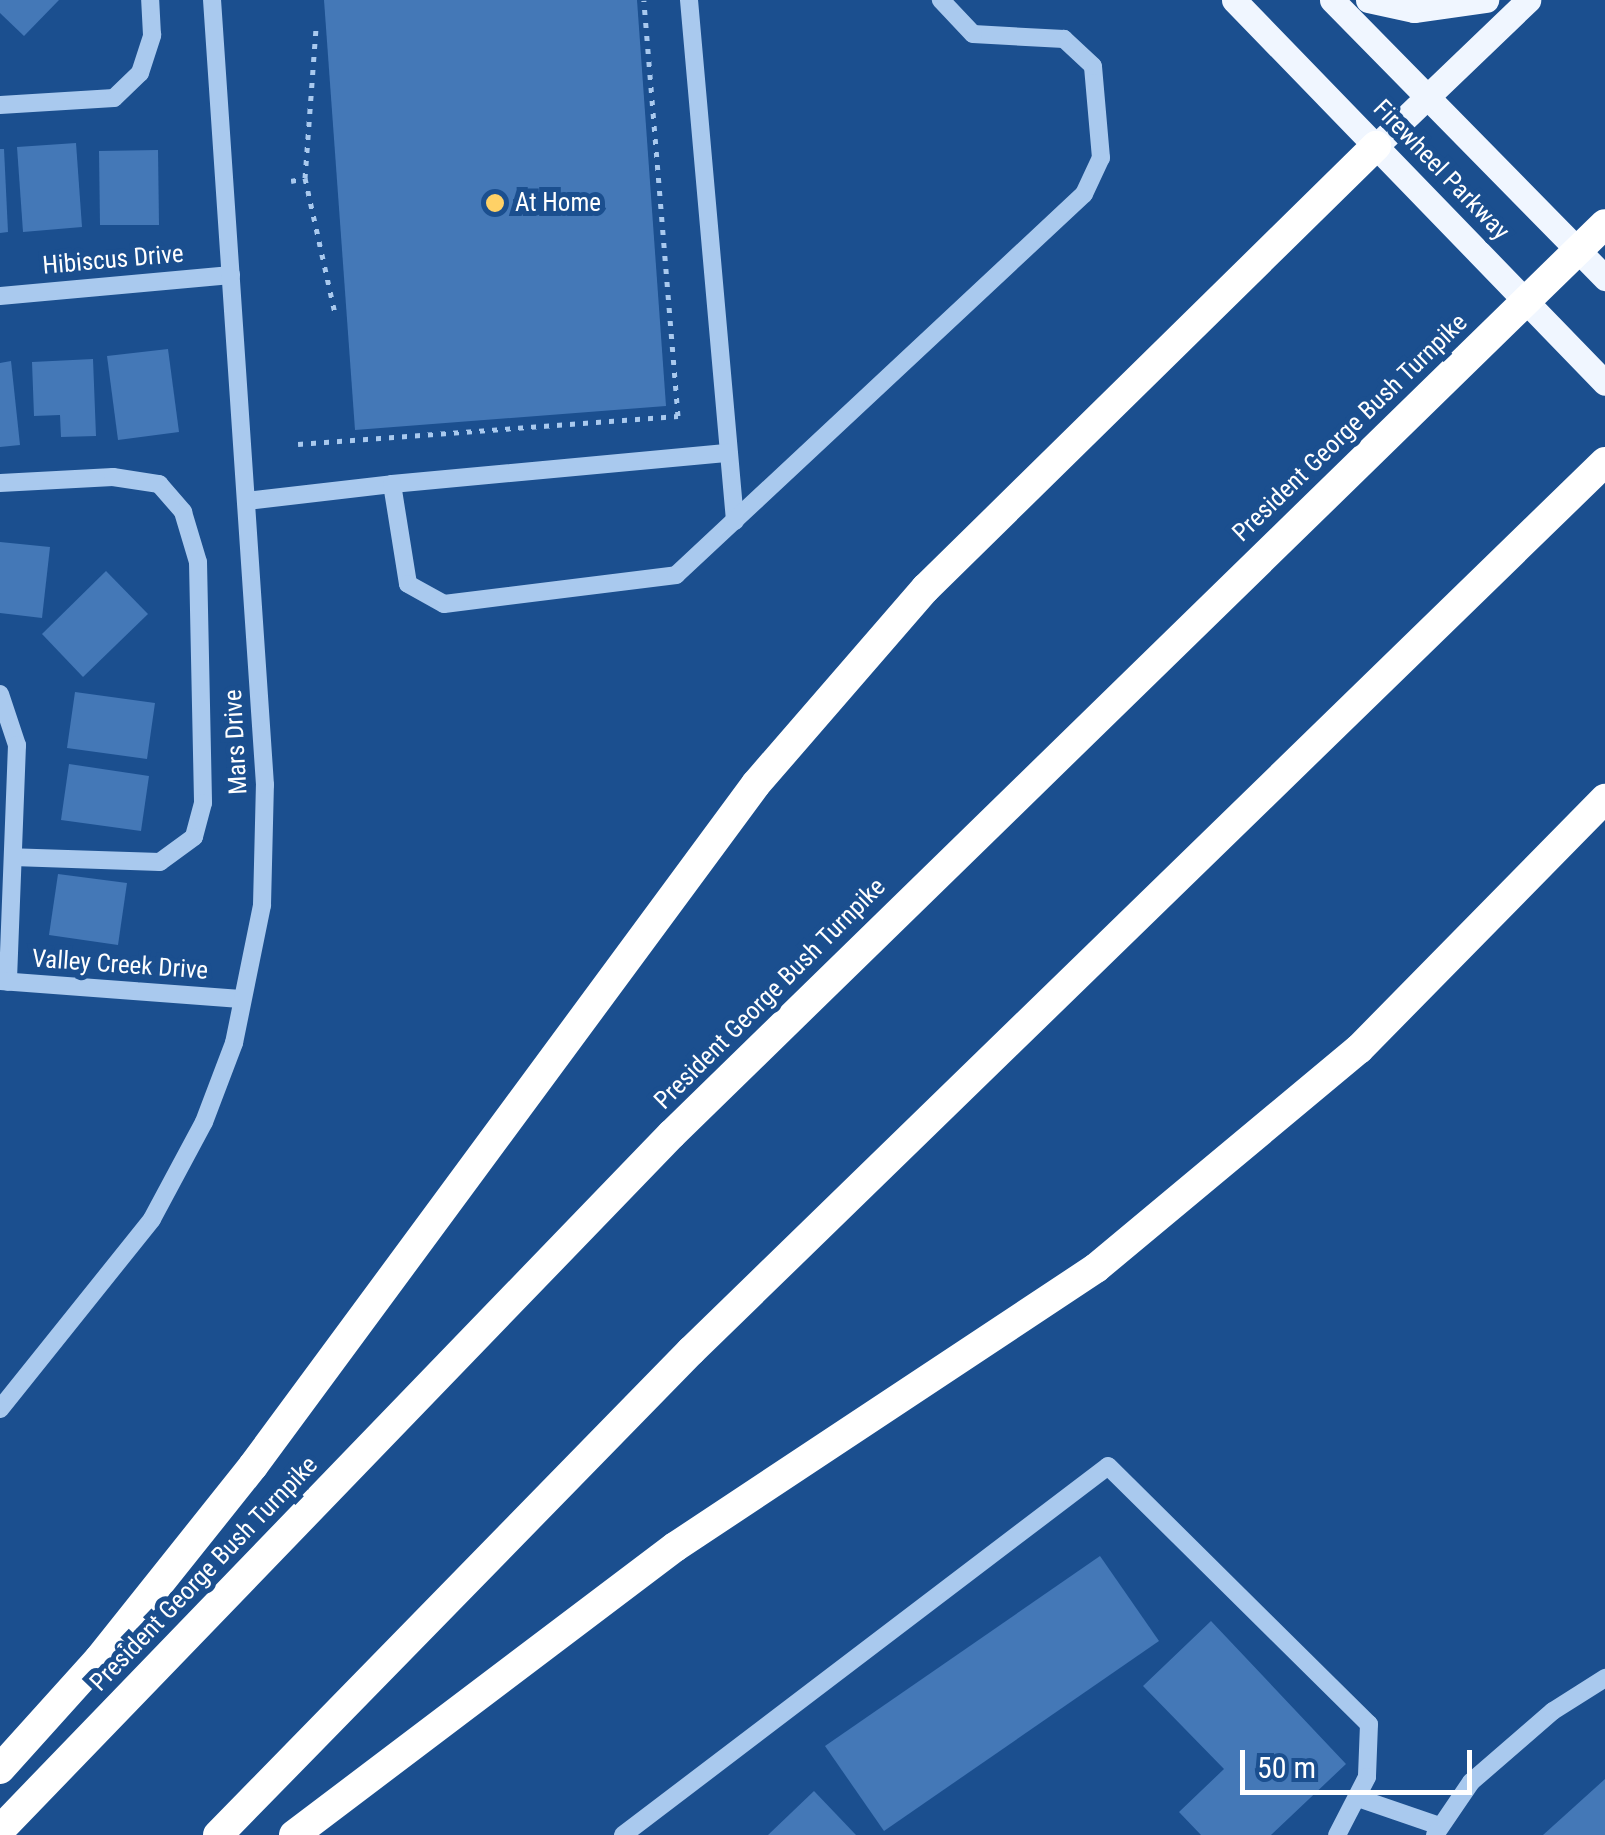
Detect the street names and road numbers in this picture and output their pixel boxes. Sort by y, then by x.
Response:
street label: Firewheel Parkway [1367,94,1515,246]
street label: Hibiscus Drive [41,239,185,281]
street label: President George Bush Turnpike [1226,308,1474,548]
street label: Mars Drive [218,689,254,795]
street label: President George Bush Turnpike [648,872,892,1116]
street label: Valley Creek Drive [31,944,209,986]
street label: President George Bush Turnpike [84,1450,324,1698]

